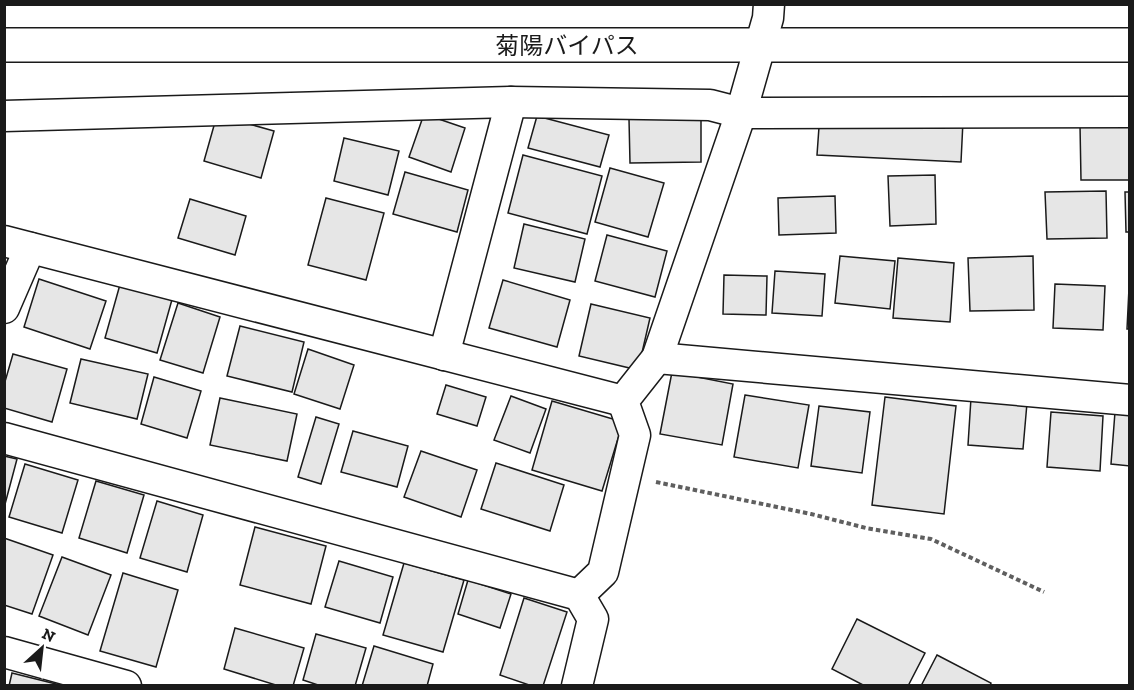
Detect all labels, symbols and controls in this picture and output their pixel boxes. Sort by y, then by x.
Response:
street label: 菊陽バイパス [495,31,639,60]
north arrow [12,618,72,678]
text: N [39,624,58,646]

